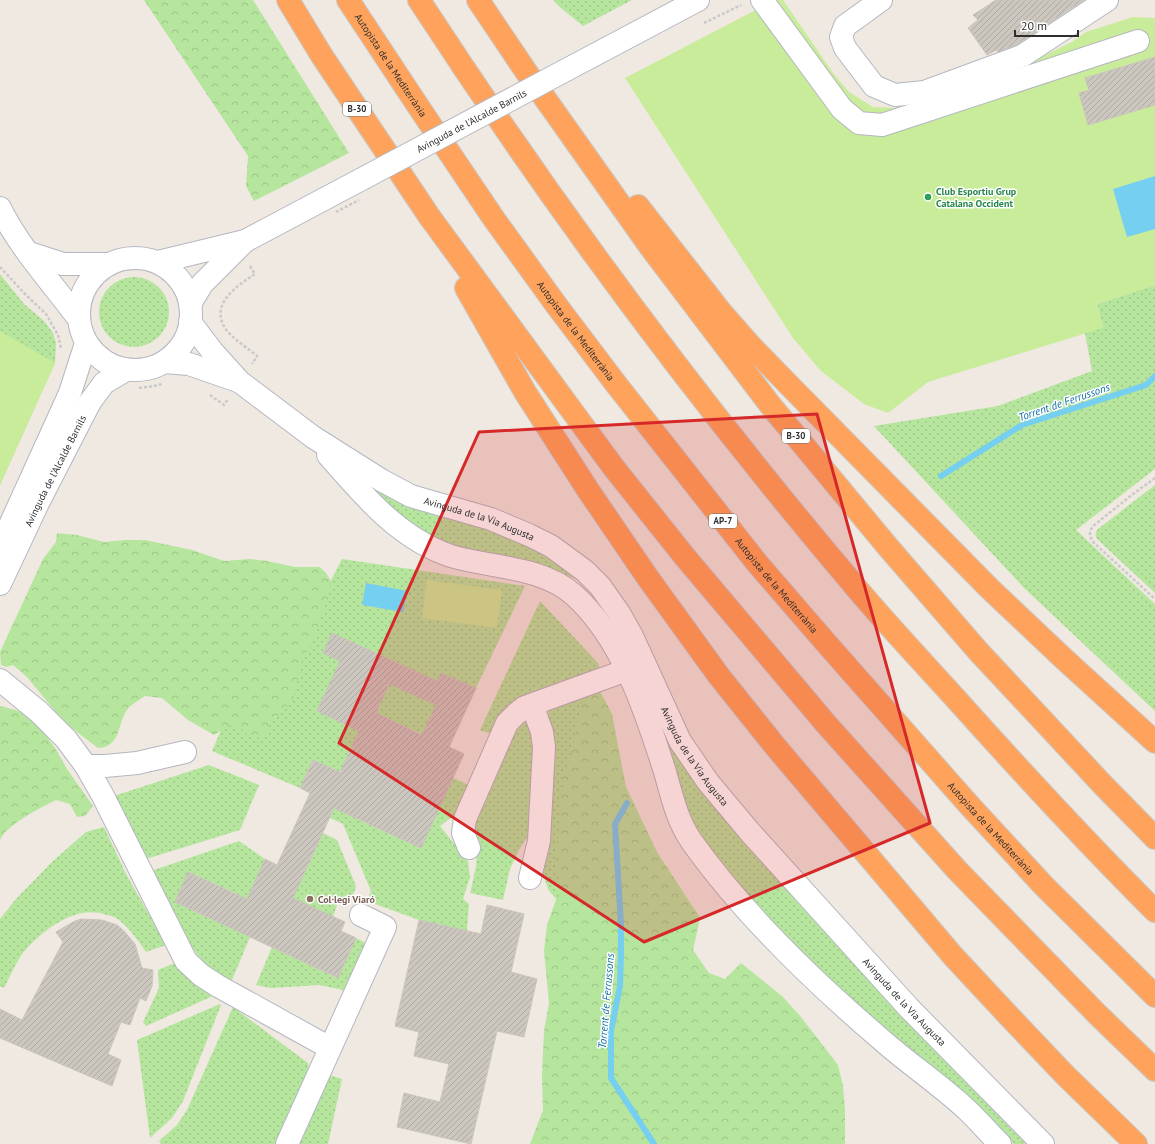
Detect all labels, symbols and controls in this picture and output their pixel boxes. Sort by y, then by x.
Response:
street label: Autopista de la Mediterrània [352,11,429,120]
scale bar [1015,12,1078,38]
text: 20 m [1021,18,1047,33]
street label: Avinguda de l'Alcalde Barnils [414,86,529,156]
road number: B-30 [343,102,371,116]
place label: Club Esportiu Grup Catalana Occident [936,185,1017,210]
marker: Club Esportiu Grup Catalana Occident [923,192,933,202]
street label: Autopista de la Mediterrània [534,279,617,384]
water label: Torrent de Ferrussons [1016,380,1112,424]
street label: Avinguda de l'Alcalde Barnils [22,413,89,529]
road number: B-30 [782,429,810,443]
street label: Avinguda de la Via Augusta [422,494,537,544]
road number: AP-7 [709,514,737,528]
street label: Autopista de la Mediterrània [732,535,821,636]
street label: Avinguda de la Via Augusta [658,704,731,809]
street label: Autopista de la Mediterrània [945,779,1036,878]
place label: Col·legi Viaró [318,893,375,906]
marker: Col·legi Viaró [305,894,315,904]
water label: Torrent de Ferrussons [595,952,617,1049]
street label: Avinguda de la Via Augusta [860,955,949,1049]

